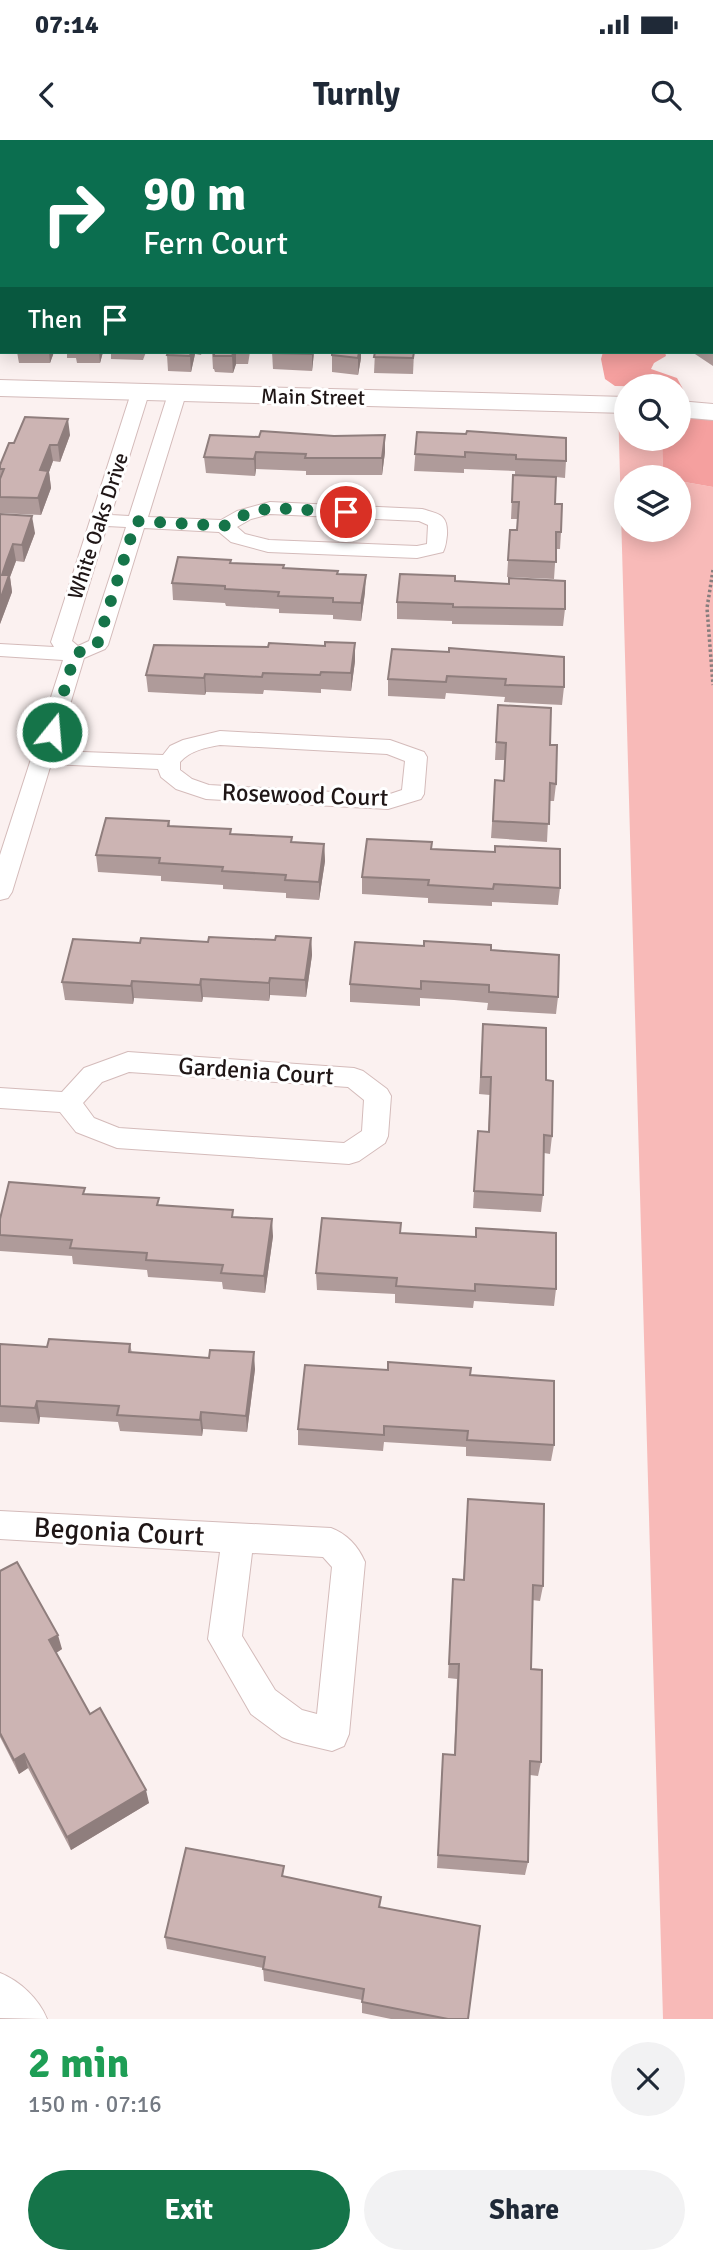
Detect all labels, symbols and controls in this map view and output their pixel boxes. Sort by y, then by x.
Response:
text: 07:14 [35,9,99,41]
text: Turnly [313,75,400,114]
icon: back [28,76,66,114]
icon: search [647,76,685,114]
text: 90 m [143,164,246,224]
icon: right [28,168,119,259]
text: Fern Court [143,224,288,263]
icon: arrive [96,301,134,339]
text: Then [28,304,82,336]
map controls [614,374,691,542]
button: search [614,374,691,451]
street label: Main Street [261,383,365,411]
street label: White Oaks Drive [62,449,134,603]
button: layers [614,465,691,542]
pin [316,482,376,542]
icon: arrive [327,493,365,531]
position arrow [15,695,89,769]
street label: Rosewood Court [221,777,389,813]
street label: Gardenia Court [177,1051,335,1091]
street label: Begonia Court [33,1511,205,1553]
text: 2 min [28,2038,129,2089]
button: close [611,2042,685,2116]
text: 150 m · 07:16 [28,2090,162,2119]
button: Exit [28,2170,350,2250]
button: Share [364,2170,685,2250]

